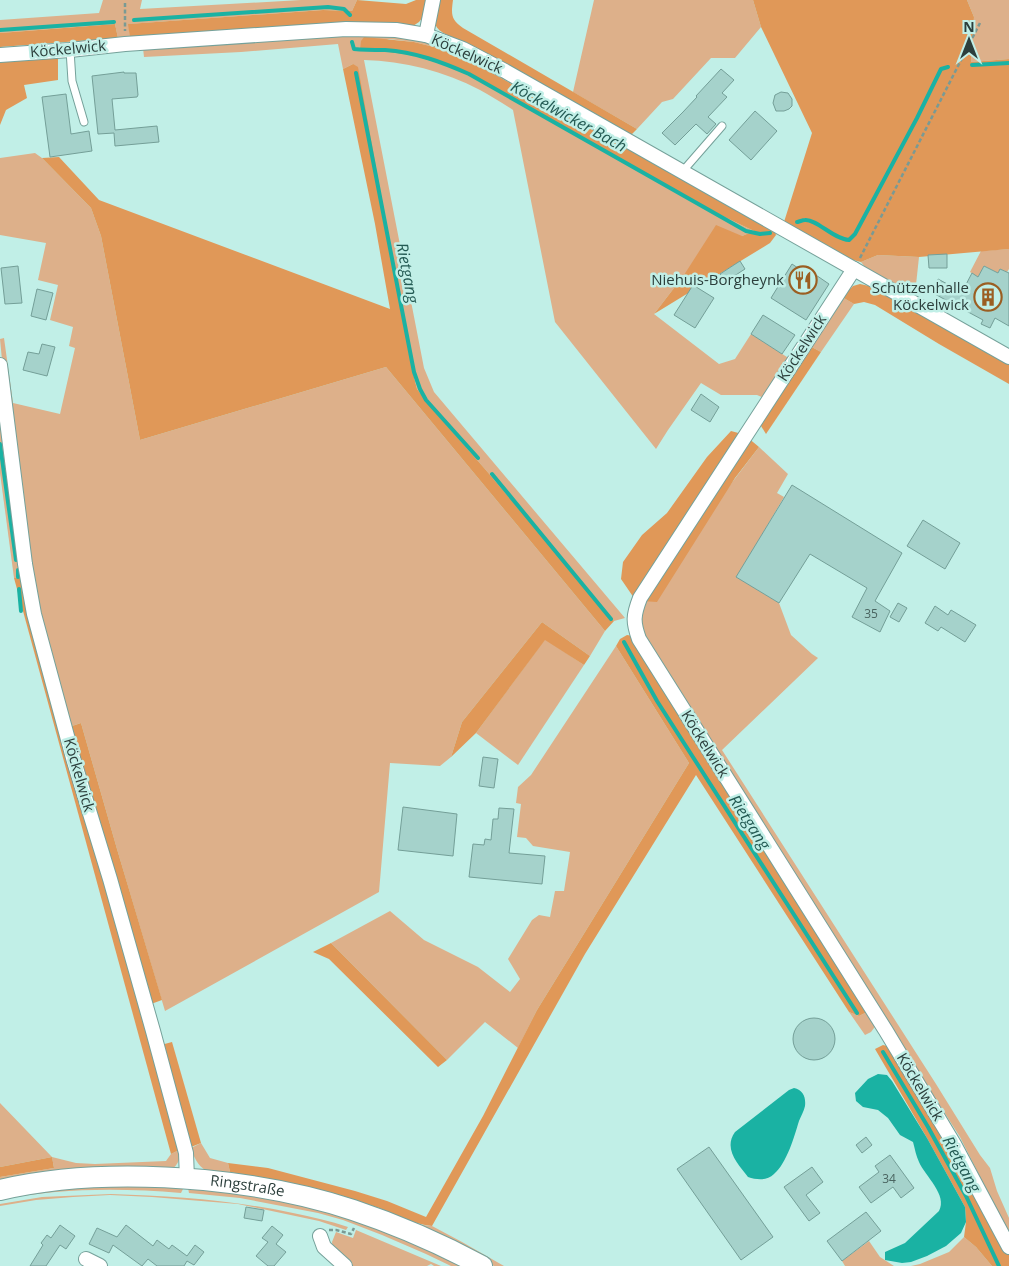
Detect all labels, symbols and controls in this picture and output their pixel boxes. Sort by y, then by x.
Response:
north arrow [944,15,994,65]
text: N [963,17,975,36]
street label: Köckelwick [429,29,506,78]
street label: Köckelwick [29,35,107,61]
water label: Köckelwicker Bach [507,75,631,157]
water label: Rietgang [391,241,425,306]
restaurant icon: Niehuis-Borgheynk [788,265,818,295]
place label: Niehuis-Borgheynk [651,269,784,289]
place label: Schützenhalle Köckelwick [872,277,969,314]
building icon: Schützenhalle Köckelwick [973,282,1003,312]
street label: Köckelwick [772,310,830,385]
house number: 35 [864,605,878,622]
street label: Köckelwick [677,706,735,781]
street label: Köckelwick [60,735,100,814]
water label: Rietgang [724,790,776,854]
street label: Köckelwick [893,1049,949,1124]
water label: Rietgang [938,1132,987,1197]
street label: Ringstraße [209,1170,287,1201]
house number: 34 [882,1170,896,1187]

